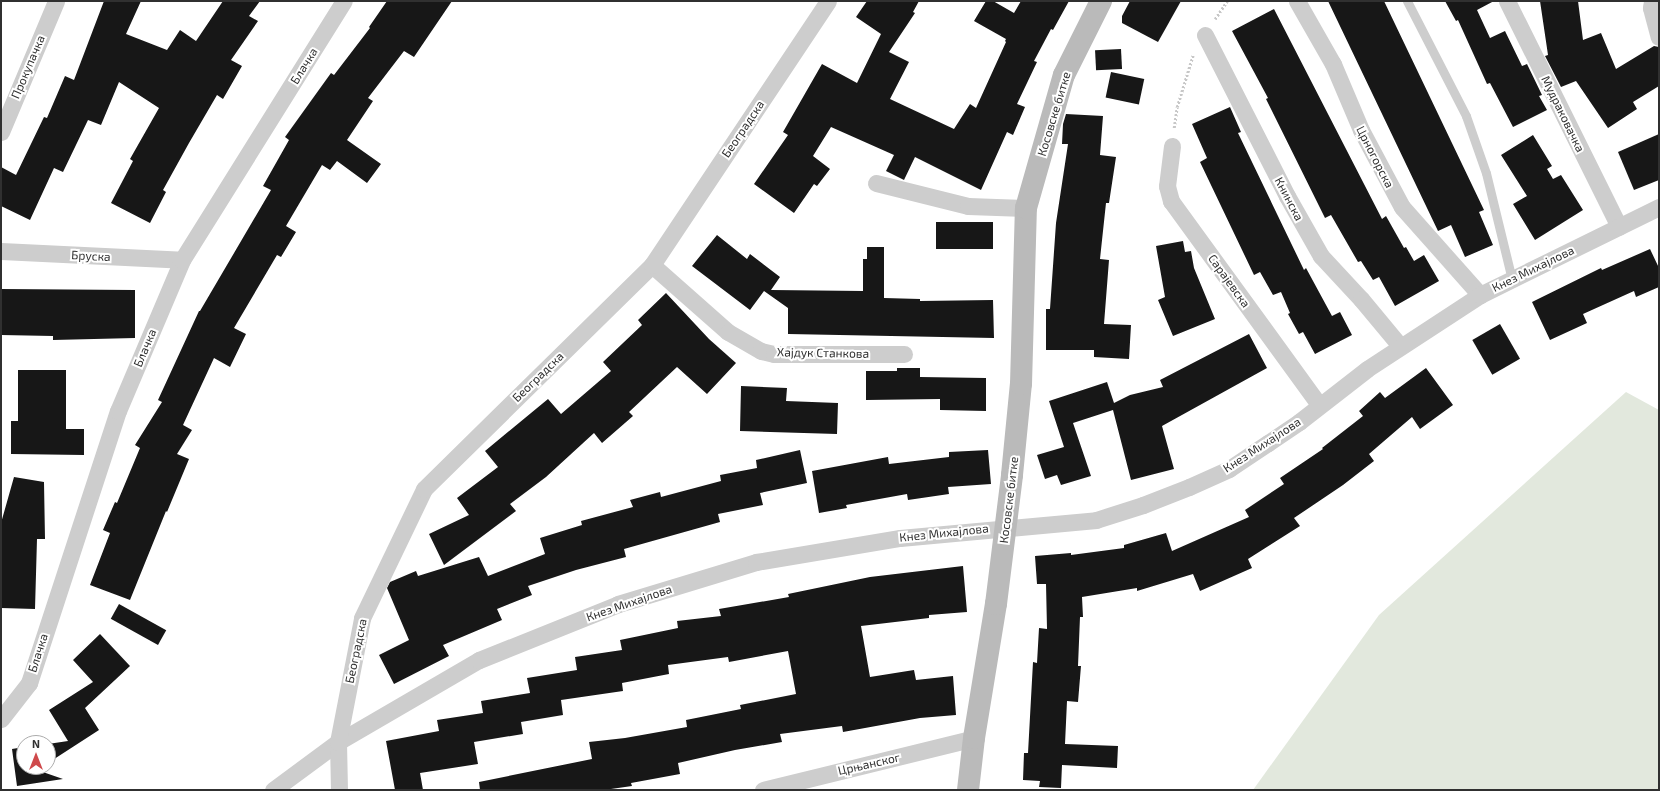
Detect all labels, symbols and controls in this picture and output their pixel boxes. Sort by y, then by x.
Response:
street label: Прокупачка [8,33,48,101]
street label: Блачка [287,45,321,87]
street label: Косовске битке [1034,70,1074,158]
street label: Мудраковачка [1538,74,1588,154]
street label: Београдска [719,98,767,160]
street label: Црногорска [1353,124,1397,190]
street label: Книнска [1272,175,1306,223]
street label: Кнез Михајлова [1490,243,1576,295]
street label: Бруска [71,248,111,264]
street label: Сарајевска [1205,252,1253,310]
street label: Блачка [131,327,159,369]
street label: Хајдук Станкова [777,345,869,361]
street label: Београдска [509,349,567,405]
street label: Кнез Михајлова [1220,415,1304,475]
street label: Косовске битке [997,456,1021,544]
street label: Кнез Михајлова [899,521,989,545]
street label: Кнез Михајлова [584,582,674,624]
street label: Београдска [342,617,370,685]
street label: Блачка [25,632,51,674]
north arrow [16,735,56,775]
text: N [32,737,40,750]
street label: Црњанског [837,750,901,778]

